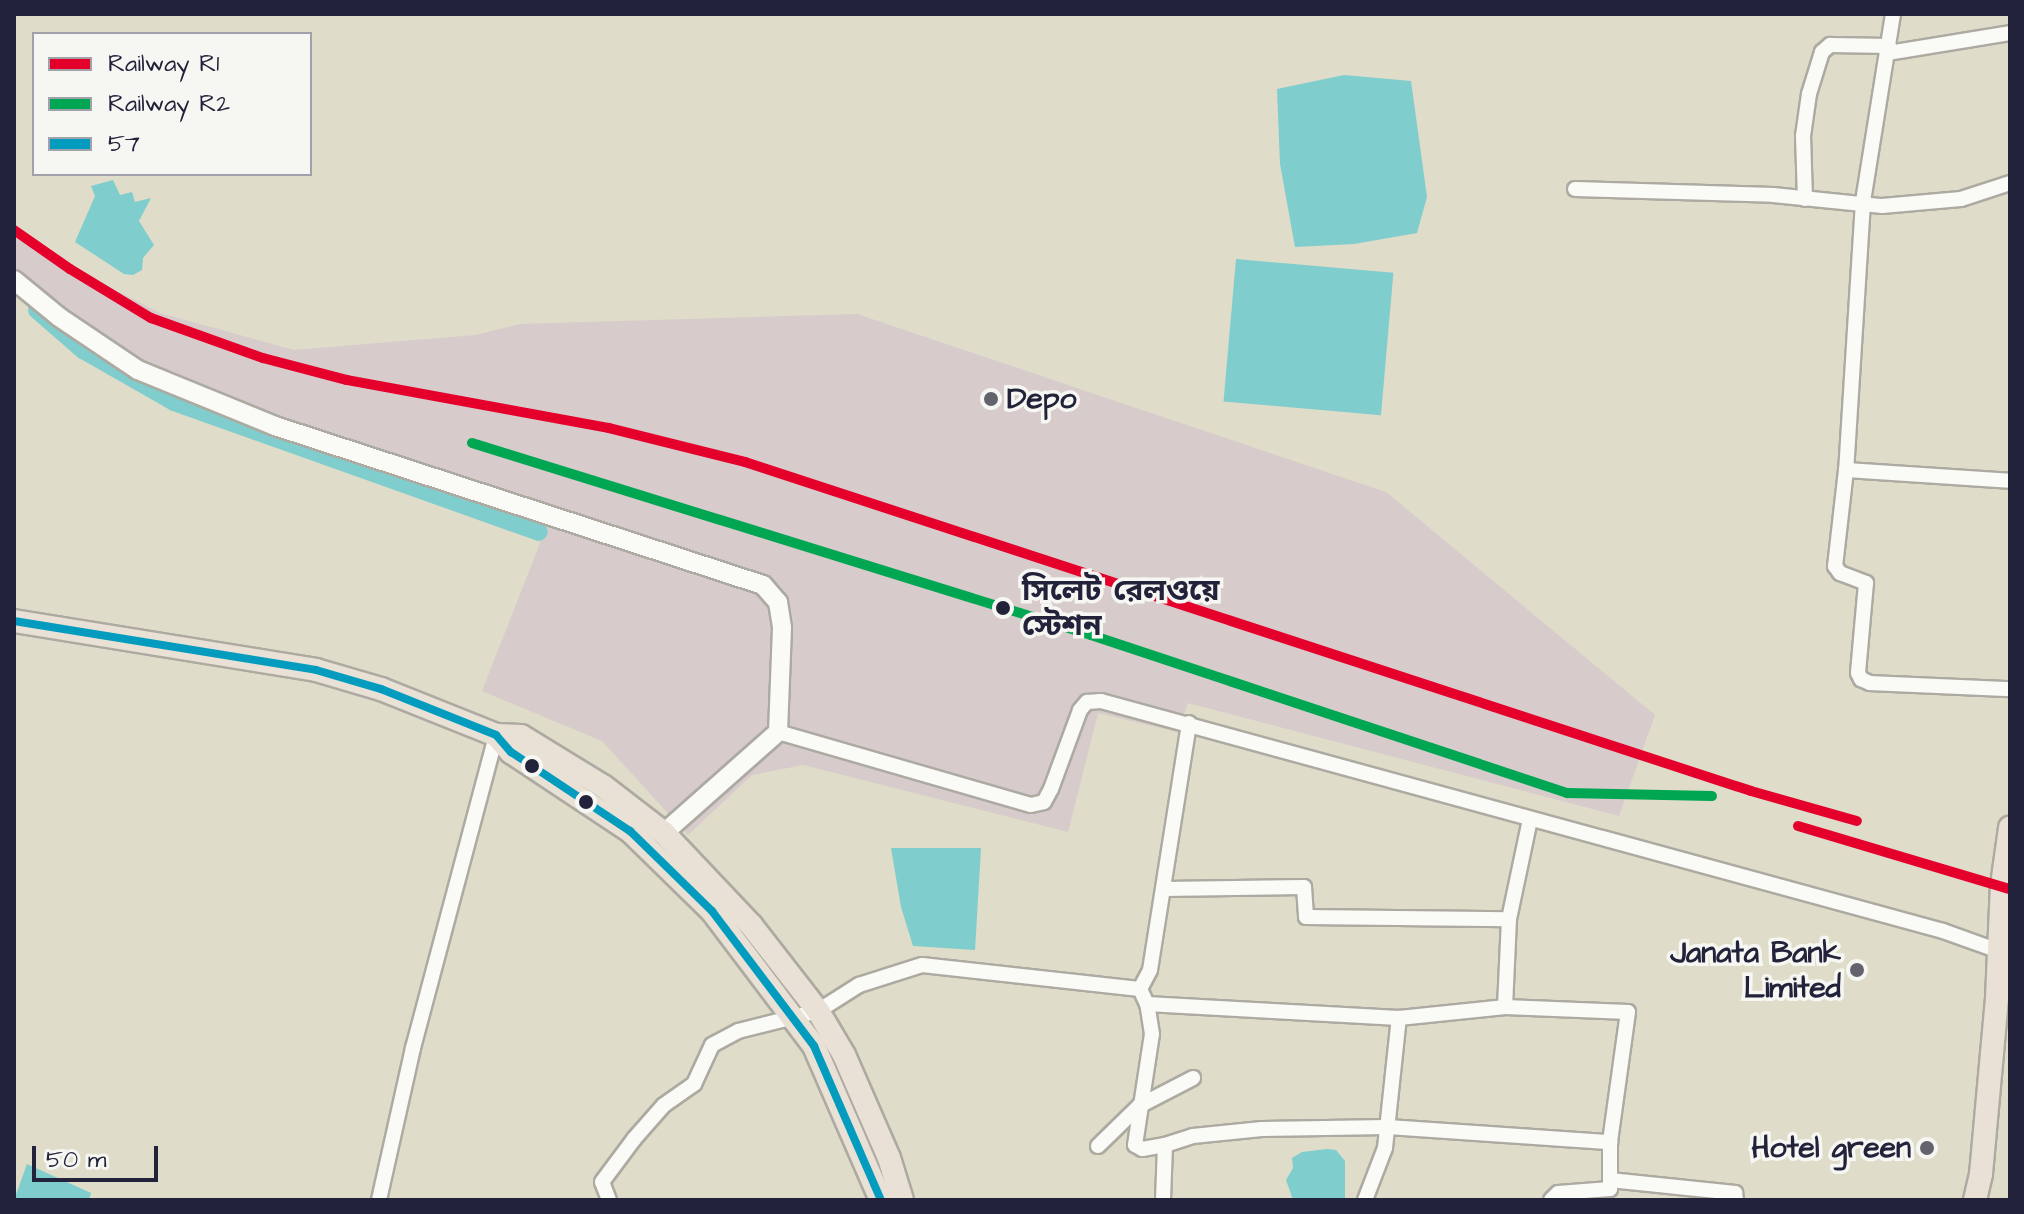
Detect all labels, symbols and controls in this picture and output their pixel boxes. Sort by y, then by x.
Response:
legend [32,32,312,176]
text: Railway R1 [108,47,219,81]
text: Railway R2 [108,87,230,121]
text: 57 [108,127,140,161]
place label: Depo [1007,381,1076,417]
marker: Depo [982,390,1000,408]
place label: সিলেট রেলওয়ে স্টেশন [1022,573,1220,644]
marker: সিলেট রেলওয়ে স্টেশন [991,596,1015,620]
unlabelled marker [524,758,540,774]
unlabelled marker [578,794,594,810]
place label: Janata Bank Limited [1670,935,1841,1006]
marker: Janata Bank Limited [1848,961,1866,979]
scale bar [36,1130,162,1180]
place label: Hotel green [1751,1130,1911,1166]
marker: Hotel green [1918,1139,1936,1157]
text: 50 m [46,1143,106,1177]

